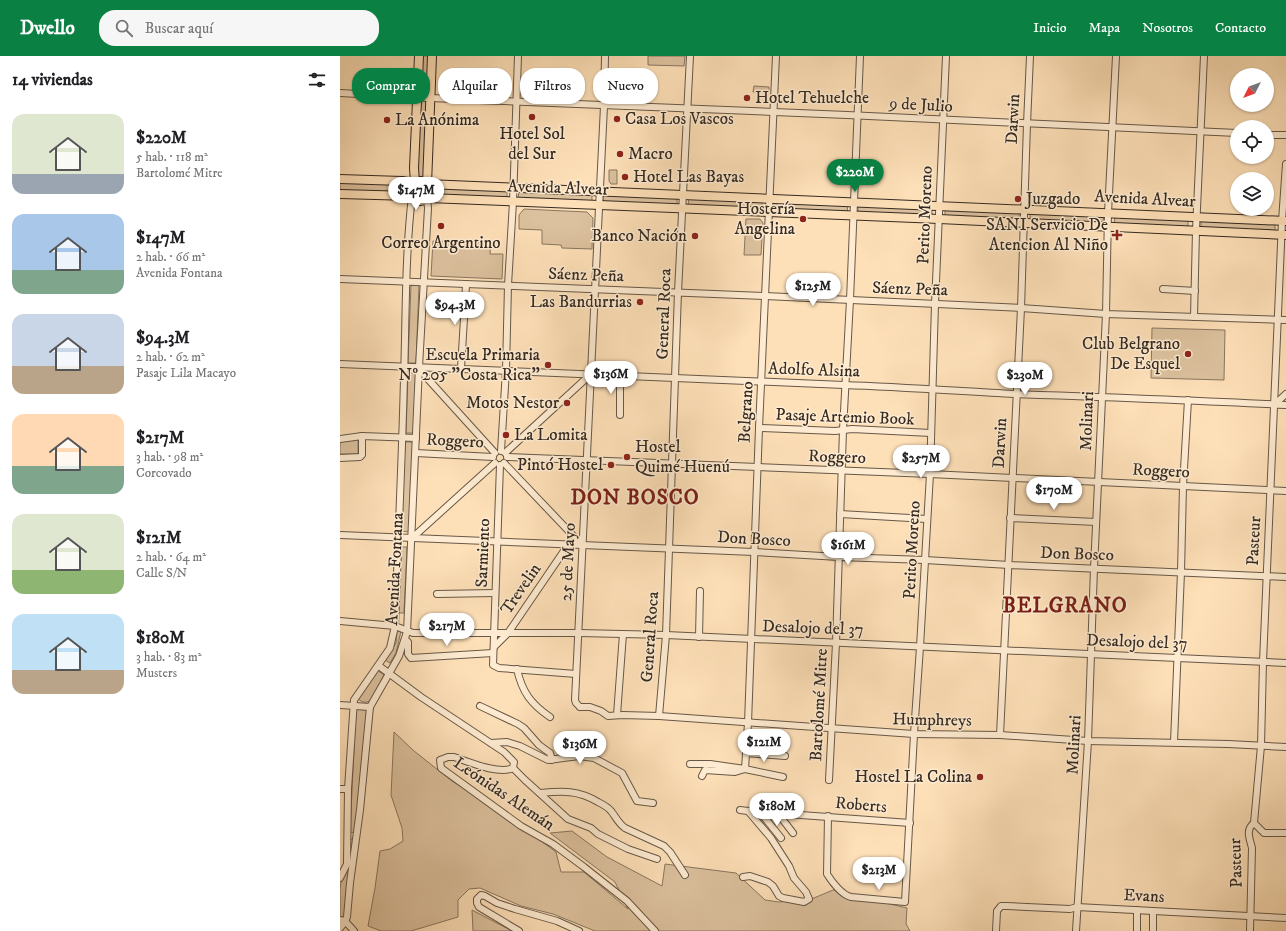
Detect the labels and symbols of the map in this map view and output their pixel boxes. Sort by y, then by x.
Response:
north arrow [1230,68,1274,112]
place label: Hotel Tehuelche [755,87,869,109]
street label: 9 de Julio [888,92,953,118]
marker: Hotel Tehuelche [742,93,752,103]
street label: Darwin [1001,93,1025,145]
place label: Casa Los Vascos [625,108,734,130]
place label: La Anónima [395,109,480,131]
marker: Hotel Sol del Sur [527,112,537,122]
marker: Casa Los Vascos [612,114,622,124]
marker: La Anónima [382,115,392,125]
place label: Hotel Sol del Sur [499,123,565,165]
place label: Macro [628,143,673,165]
marker: Macro [615,149,625,159]
pin: $220M [827,159,883,193]
street label: Perito Moreno [912,165,938,265]
place label: Hotel Las Bayas [633,166,744,188]
marker: Hotel Las Bayas [620,172,630,182]
street label: Avenida Alvear [507,175,610,201]
pin: $147M [388,177,444,211]
street label: Avenida Alvear [1094,185,1197,213]
place label: Juzgado [1024,188,1080,210]
marker: Juzgado [1013,194,1023,204]
place label: Hostería Angelina [734,198,796,240]
marker: Hostería Angelina [798,214,808,224]
place label: SANI Servicio De Atencion Al Niño [986,214,1108,256]
marker: Correo Argentino [436,221,446,231]
place label: Banco Nación [591,225,687,247]
marker: SANI Servicio De Atencion Al Niño [1111,229,1123,241]
marker: Banco Nación [690,231,700,241]
place label: Correo Argentino [381,232,501,254]
street label: Sáenz Peña [548,263,625,287]
street label: General Roca [651,267,677,360]
pin: $125M [785,273,841,307]
street label: Sáenz Peña [872,277,949,301]
place label: Las Bandurrias [530,291,632,313]
pin: $94.3M [422,292,488,326]
marker: Las Bandurrias [635,297,645,307]
place label: Club Belgrano De Esquel [1082,333,1180,375]
place label: Escuela Primaria Nº 205 "Costa Rica" [398,344,541,386]
marker: Club Belgrano De Esquel [1183,349,1193,359]
street label: Adolfo Alsina [768,357,861,383]
marker: Escuela Primaria Nº 205 "Costa Rica" [543,360,553,370]
pin: $136M [583,361,639,395]
pin: $230M [997,362,1053,396]
street label: Belgrano [733,381,759,443]
street label: Molinari [1075,391,1099,451]
place label: Motos Nestor [466,392,560,414]
marker: Motos Nestor [562,398,572,408]
street label: Pasaje Artemio Book [775,404,915,430]
street label: Darwin [988,417,1012,469]
place label: La Lomita [514,424,588,446]
street label: Roggero [426,429,484,453]
marker: La Lomita [501,430,511,440]
place label: Hostel Quimé Huenú [635,436,730,478]
street label: Roggero [808,445,866,469]
pin: $257M [893,445,949,479]
marker: Hostel Quimé Huenú [622,452,632,462]
place label: Pintó Hostel [517,454,603,476]
street label: Roggero [1132,459,1190,483]
marker: Pintó Hostel [606,460,616,470]
pin: $170M [1026,477,1082,511]
district label: DON BOSCO [570,485,700,511]
street label: Perito Moreno [898,500,926,600]
street label: Avenida Fontana [381,511,409,626]
street label: Pasteur [1242,515,1266,566]
street label: Sarmiento [471,518,495,588]
street label: 25 de Mayo [555,522,581,602]
street label: Don Bosco [717,526,791,552]
pin: $161M [820,532,876,566]
street label: Don Bosco [1040,542,1114,566]
street label: Trevelin [496,559,546,619]
street label: General Roca [636,590,664,683]
district label: BELGRANO [1002,593,1128,619]
pin: $217M [419,613,475,647]
street label: Desalojo del 37 [762,615,864,641]
street label: Desalojo del 37 [1086,629,1188,655]
street label: Bartolomé Mitre [805,648,833,762]
street label: Humphreys [892,708,972,732]
street label: Molinari [1061,715,1087,775]
pin: $121M [736,729,792,763]
pin: $136M [552,731,608,765]
street label: Leónidas Alemán [449,752,559,836]
place label: Hostel La Colina [855,766,973,788]
marker: Hostel La Colina [975,772,985,782]
street label: Roberts [834,792,888,818]
pin: $180M [749,793,805,827]
street label: Pasteur [1224,837,1248,888]
pin: $213M [851,857,907,891]
street label: Evans [1123,884,1165,908]

